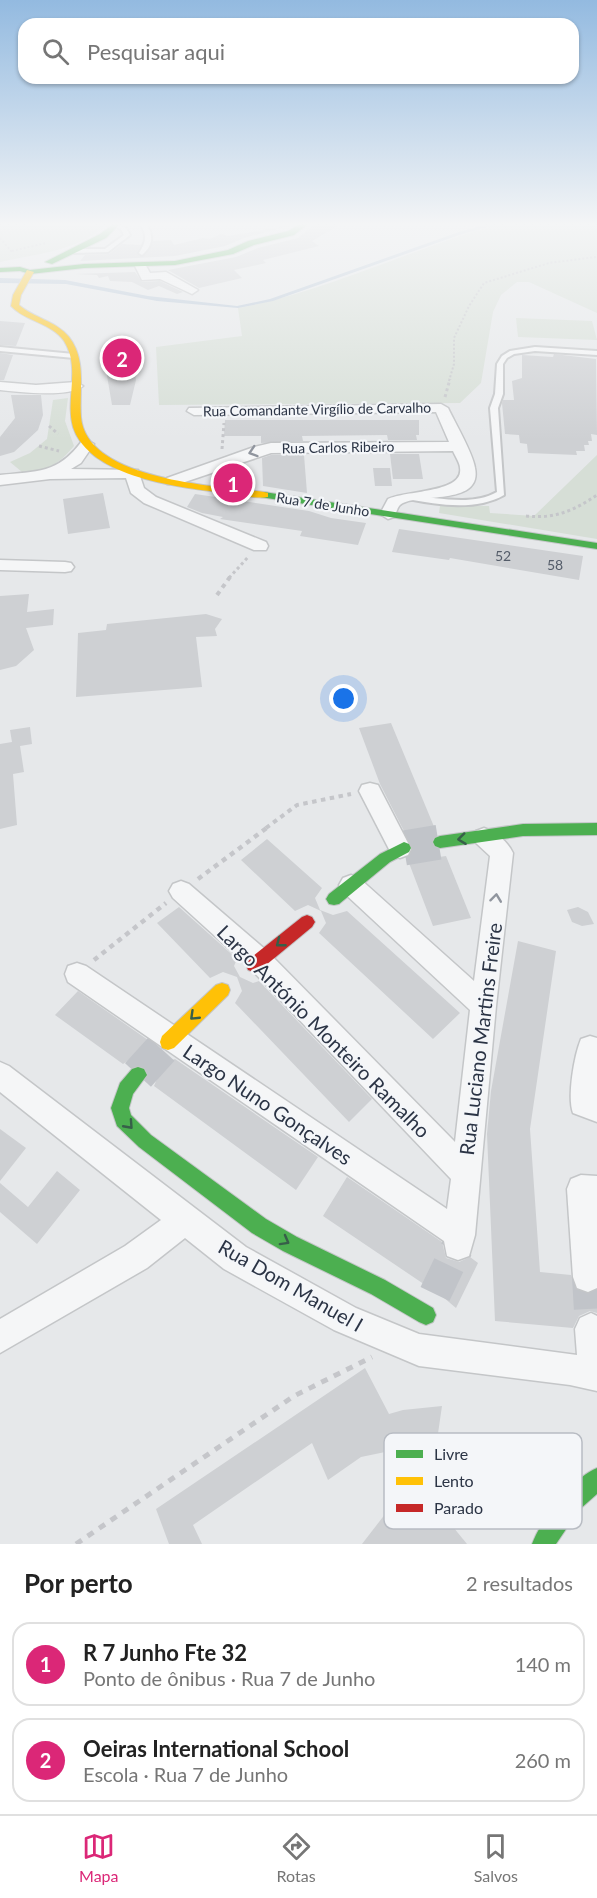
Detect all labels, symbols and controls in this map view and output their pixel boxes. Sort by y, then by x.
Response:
search box [18,18,579,84]
icon: search [39,35,72,68]
text: Pesquisar aqui [87,38,225,65]
pin: 2 [102,336,142,380]
street label: Rua Comandante Virgílio de Carvalho [203,399,431,419]
street label: Rua Carlos Ribeiro [282,438,394,456]
one-way arrow [248,445,259,458]
pin: 1 [214,460,252,506]
street label: Rua 7 de Junho [275,488,371,520]
house number: 52 [495,547,511,564]
house number: 58 [547,556,563,573]
your location [329,684,358,713]
one-way arrow [458,832,467,845]
one-way arrow [490,893,502,903]
street label: Largo António Monteiro Ramalho [213,920,435,1142]
street label: Rua Luciano Martins Freire [454,921,506,1157]
one-way arrow [275,935,286,946]
one-way arrow [191,1008,202,1019]
street label: Largo Nuno Gonçalves [179,1039,357,1169]
one-way arrow [122,1118,133,1128]
street label: Rua Dom Manuel I [214,1234,368,1336]
one-way arrow [279,1234,289,1245]
legend [384,1433,582,1529]
text: Livre [434,1444,468,1463]
text: Lento [434,1471,474,1490]
text: Parado [434,1498,483,1517]
text: Por perto [24,1567,133,1599]
text: 2 resultados [466,1571,573,1595]
text: R 7 Junho Fte 32 [83,1639,247,1666]
text: 1 [40,1652,51,1676]
text: 140 m [515,1652,571,1676]
text: Ponto de ônibus · Rua 7 de Junho [83,1666,375,1690]
text: Oeiras International School [83,1735,349,1762]
text: 2 [40,1748,51,1772]
text: 260 m [515,1748,571,1772]
text: Escola · Rua 7 de Junho [83,1762,288,1786]
tab: Mapa [79,1830,119,1885]
tab: Rotas [277,1830,316,1885]
tab: Salvos [474,1830,518,1885]

